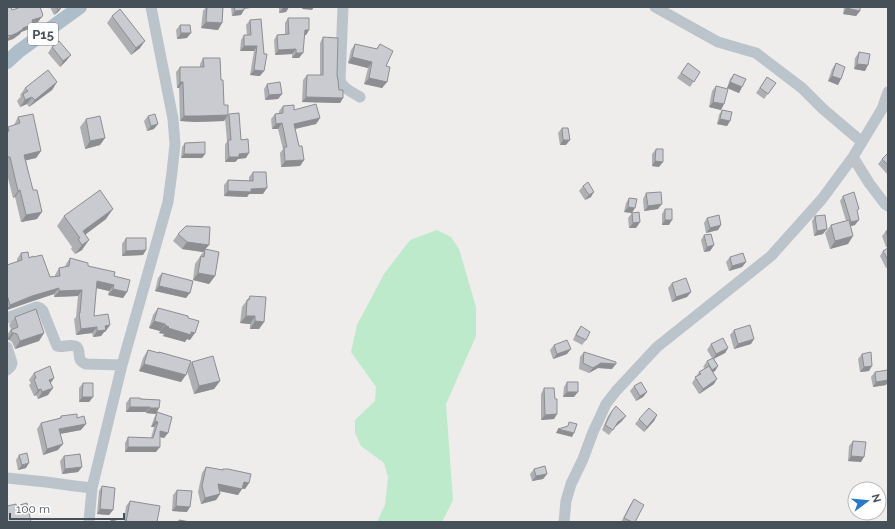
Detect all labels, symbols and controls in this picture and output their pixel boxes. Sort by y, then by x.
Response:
road number: P15 [28,23,58,45]
north arrow [847,481,887,521]
text: N [869,493,884,504]
scale bar [10,495,124,521]
text: 100 m [16,502,50,516]

